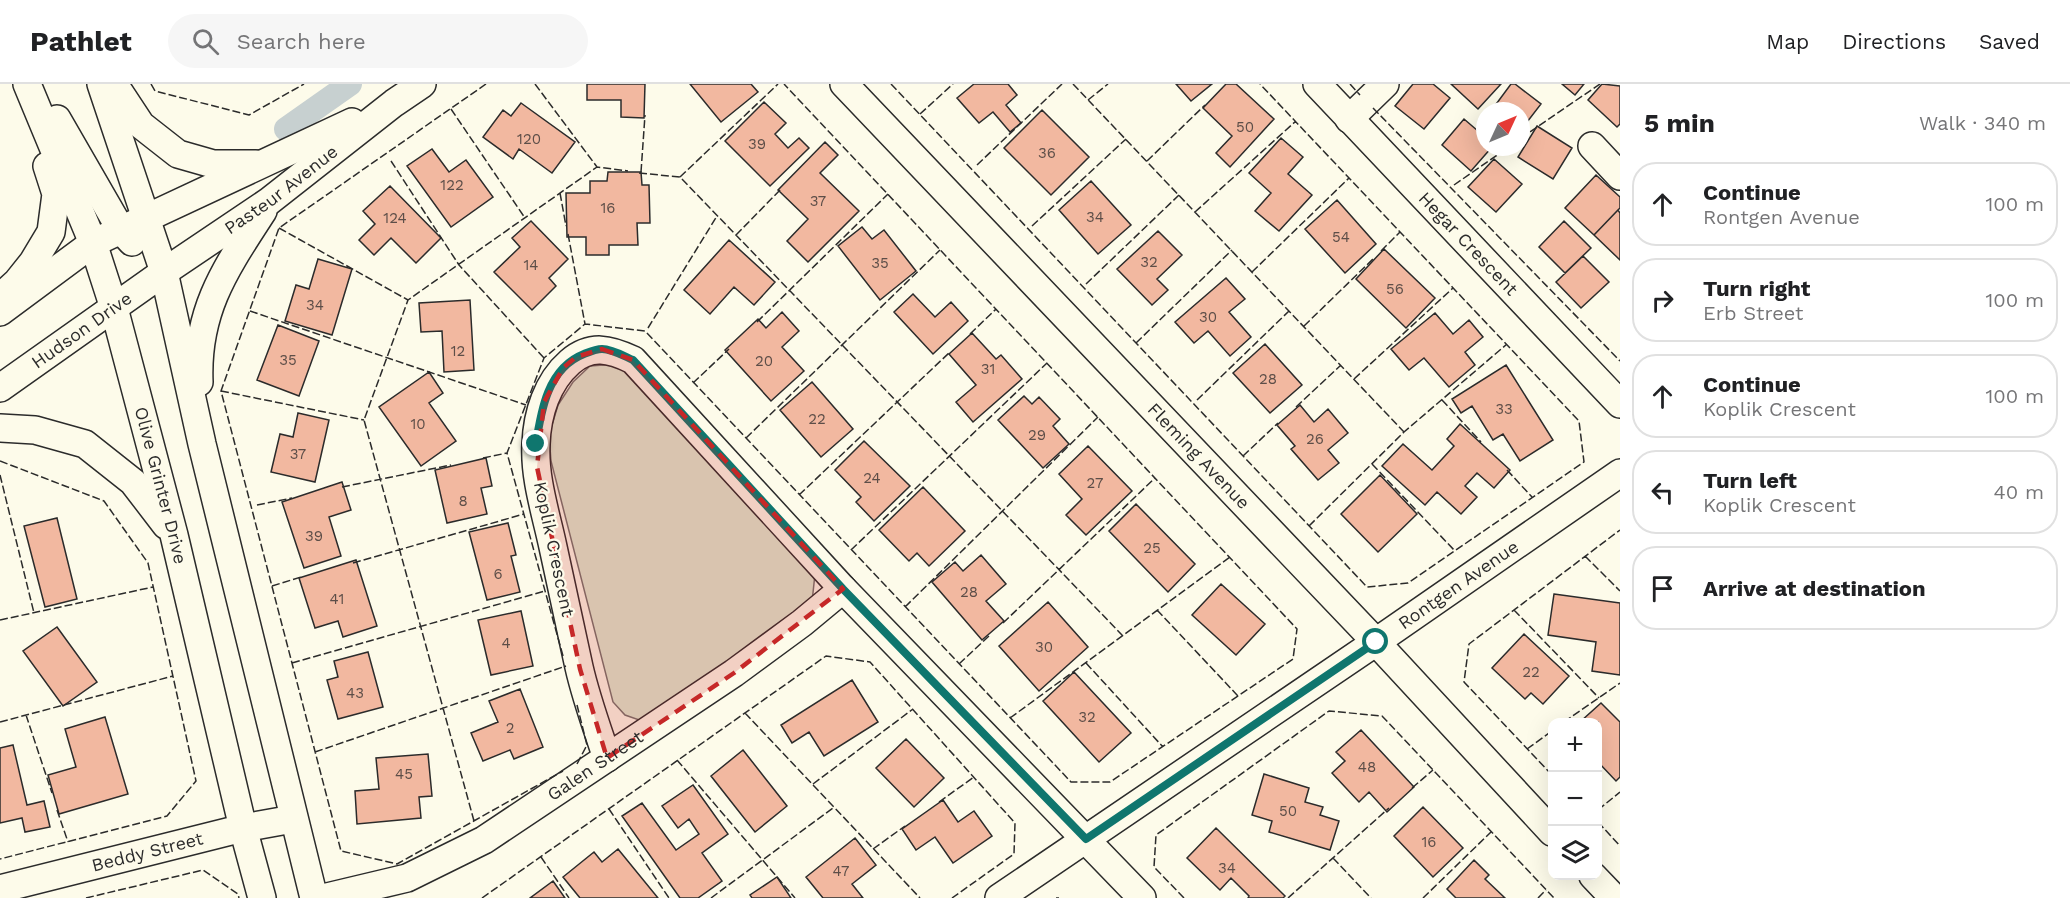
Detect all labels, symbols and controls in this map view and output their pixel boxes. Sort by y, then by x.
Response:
search box [168,14,588,68]
text: Pathlet [30,25,132,58]
icon: search [189,25,222,58]
text: Search here [237,29,366,54]
text: Map [1766,29,1809,54]
text: Directions [1842,29,1946,54]
text: Saved [1979,29,2040,54]
north arrow [1476,102,1530,156]
text: 5 min [1644,108,1715,138]
text: Walk · 340 m [1919,111,2046,135]
house number: 50 [1236,118,1254,136]
house number: 120 [517,130,541,148]
house number: 39 [748,135,766,153]
street label: Pasteur Avenue [220,140,342,238]
house number: 36 [1038,144,1056,162]
house number: 122 [440,176,464,194]
text: Continue [1703,180,1801,205]
street label: Hegar Crescent [1415,187,1523,300]
icon: ahead [1646,188,1679,221]
house number: 37 [810,192,826,210]
text: 100 m [1985,192,2044,216]
house number: 16 [601,199,615,217]
text: Rontgen Avenue [1703,205,1860,229]
house number: 34 [1086,208,1104,226]
house number: 124 [383,209,407,227]
house number: 54 [1332,228,1350,246]
house number: 32 [1140,253,1158,271]
house number: 35 [871,254,889,272]
house number: 14 [523,256,539,274]
text: Turn right [1703,276,1810,301]
house number: 56 [1386,280,1404,298]
icon: right [1646,284,1679,317]
street label: Hudson Drive [27,287,136,372]
text: 100 m [1985,288,2044,312]
house number: 34 [306,296,324,314]
text: Erb Street [1703,301,1803,325]
house number: 30 [1199,308,1217,326]
house number: 12 [451,342,465,360]
house number: 35 [279,351,297,369]
house number: 20 [755,352,773,370]
house number: 31 [981,360,995,378]
house number: 28 [1259,370,1277,388]
text: Continue [1703,372,1801,397]
icon: ahead [1646,380,1679,413]
text: 100 m [1985,384,2044,408]
text: Koplik Crescent [1703,397,1856,421]
street label: Fleming Avenue [1144,398,1255,513]
house number: 33 [1495,400,1513,418]
street label: Olive Grinter Drive [131,404,191,566]
house number: 22 [808,410,826,428]
house number: 10 [410,415,426,433]
house number: 29 [1028,426,1046,444]
route end [522,430,548,456]
house number: 26 [1306,430,1324,448]
house number: 37 [290,445,306,463]
text: Turn left [1703,468,1797,493]
house number: 24 [863,469,881,487]
house number: 27 [1087,474,1103,492]
icon: left [1646,476,1679,509]
street label: Koplik Crescent [530,479,579,619]
text: 40 m [1993,480,2044,504]
house number: 8 [458,492,468,510]
text: Koplik Crescent [1703,493,1856,517]
house number: 39 [305,527,323,545]
street label: Rontgen Avenue [1394,536,1522,633]
house number: 25 [1143,539,1161,557]
house number: 6 [493,565,503,583]
icon: arrive [1646,572,1679,605]
text: Arrive at destination [1703,576,1926,601]
house number: 28 [960,583,978,601]
house number: 41 [330,590,344,608]
route start [1362,628,1388,654]
house number: 4 [501,634,511,652]
house number: 30 [1035,638,1053,656]
house number: 22 [1522,663,1540,681]
house number: 43 [346,684,364,702]
house number: 32 [1078,708,1096,726]
map controls [1548,718,1602,880]
button: + [1548,718,1602,772]
house number: 2 [506,719,514,737]
street label: Galen Street [543,726,647,805]
house number: 48 [1358,758,1376,776]
house number: 45 [395,765,413,783]
button: − [1548,772,1602,826]
house number: 50 [1279,802,1297,820]
button: layers [1548,826,1602,880]
street label: Beddy Street [89,827,206,876]
house number: 16 [1422,833,1436,851]
house number: 34 [1218,859,1236,877]
house number: 47 [833,862,849,880]

